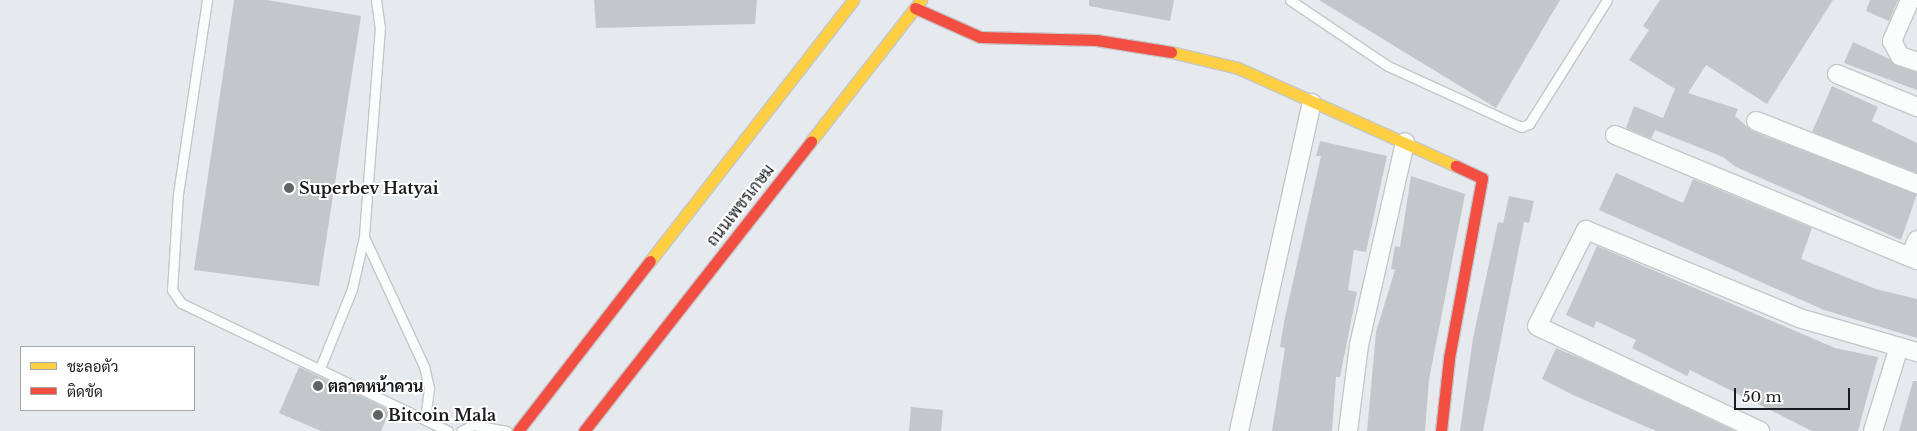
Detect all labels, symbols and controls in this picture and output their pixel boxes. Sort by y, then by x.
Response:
street label: ถนนเพชรเกษม [702,160,778,250]
place label: Superbev Hatyai [299,178,439,198]
marker: Superbev Hatyai [283,182,295,194]
legend [20,346,195,411]
text: ชะลอตัว [67,357,118,376]
place label: ตลาดหน้าควน [328,376,423,396]
scale bar [1737,378,1853,410]
marker: ตลาดหน้าควน [312,380,324,392]
text: ติดขัด [67,382,103,401]
text: 50 m [1742,387,1782,406]
place label: Bitcoin Mala [388,405,496,425]
marker: Bitcoin Mala [372,409,384,421]

